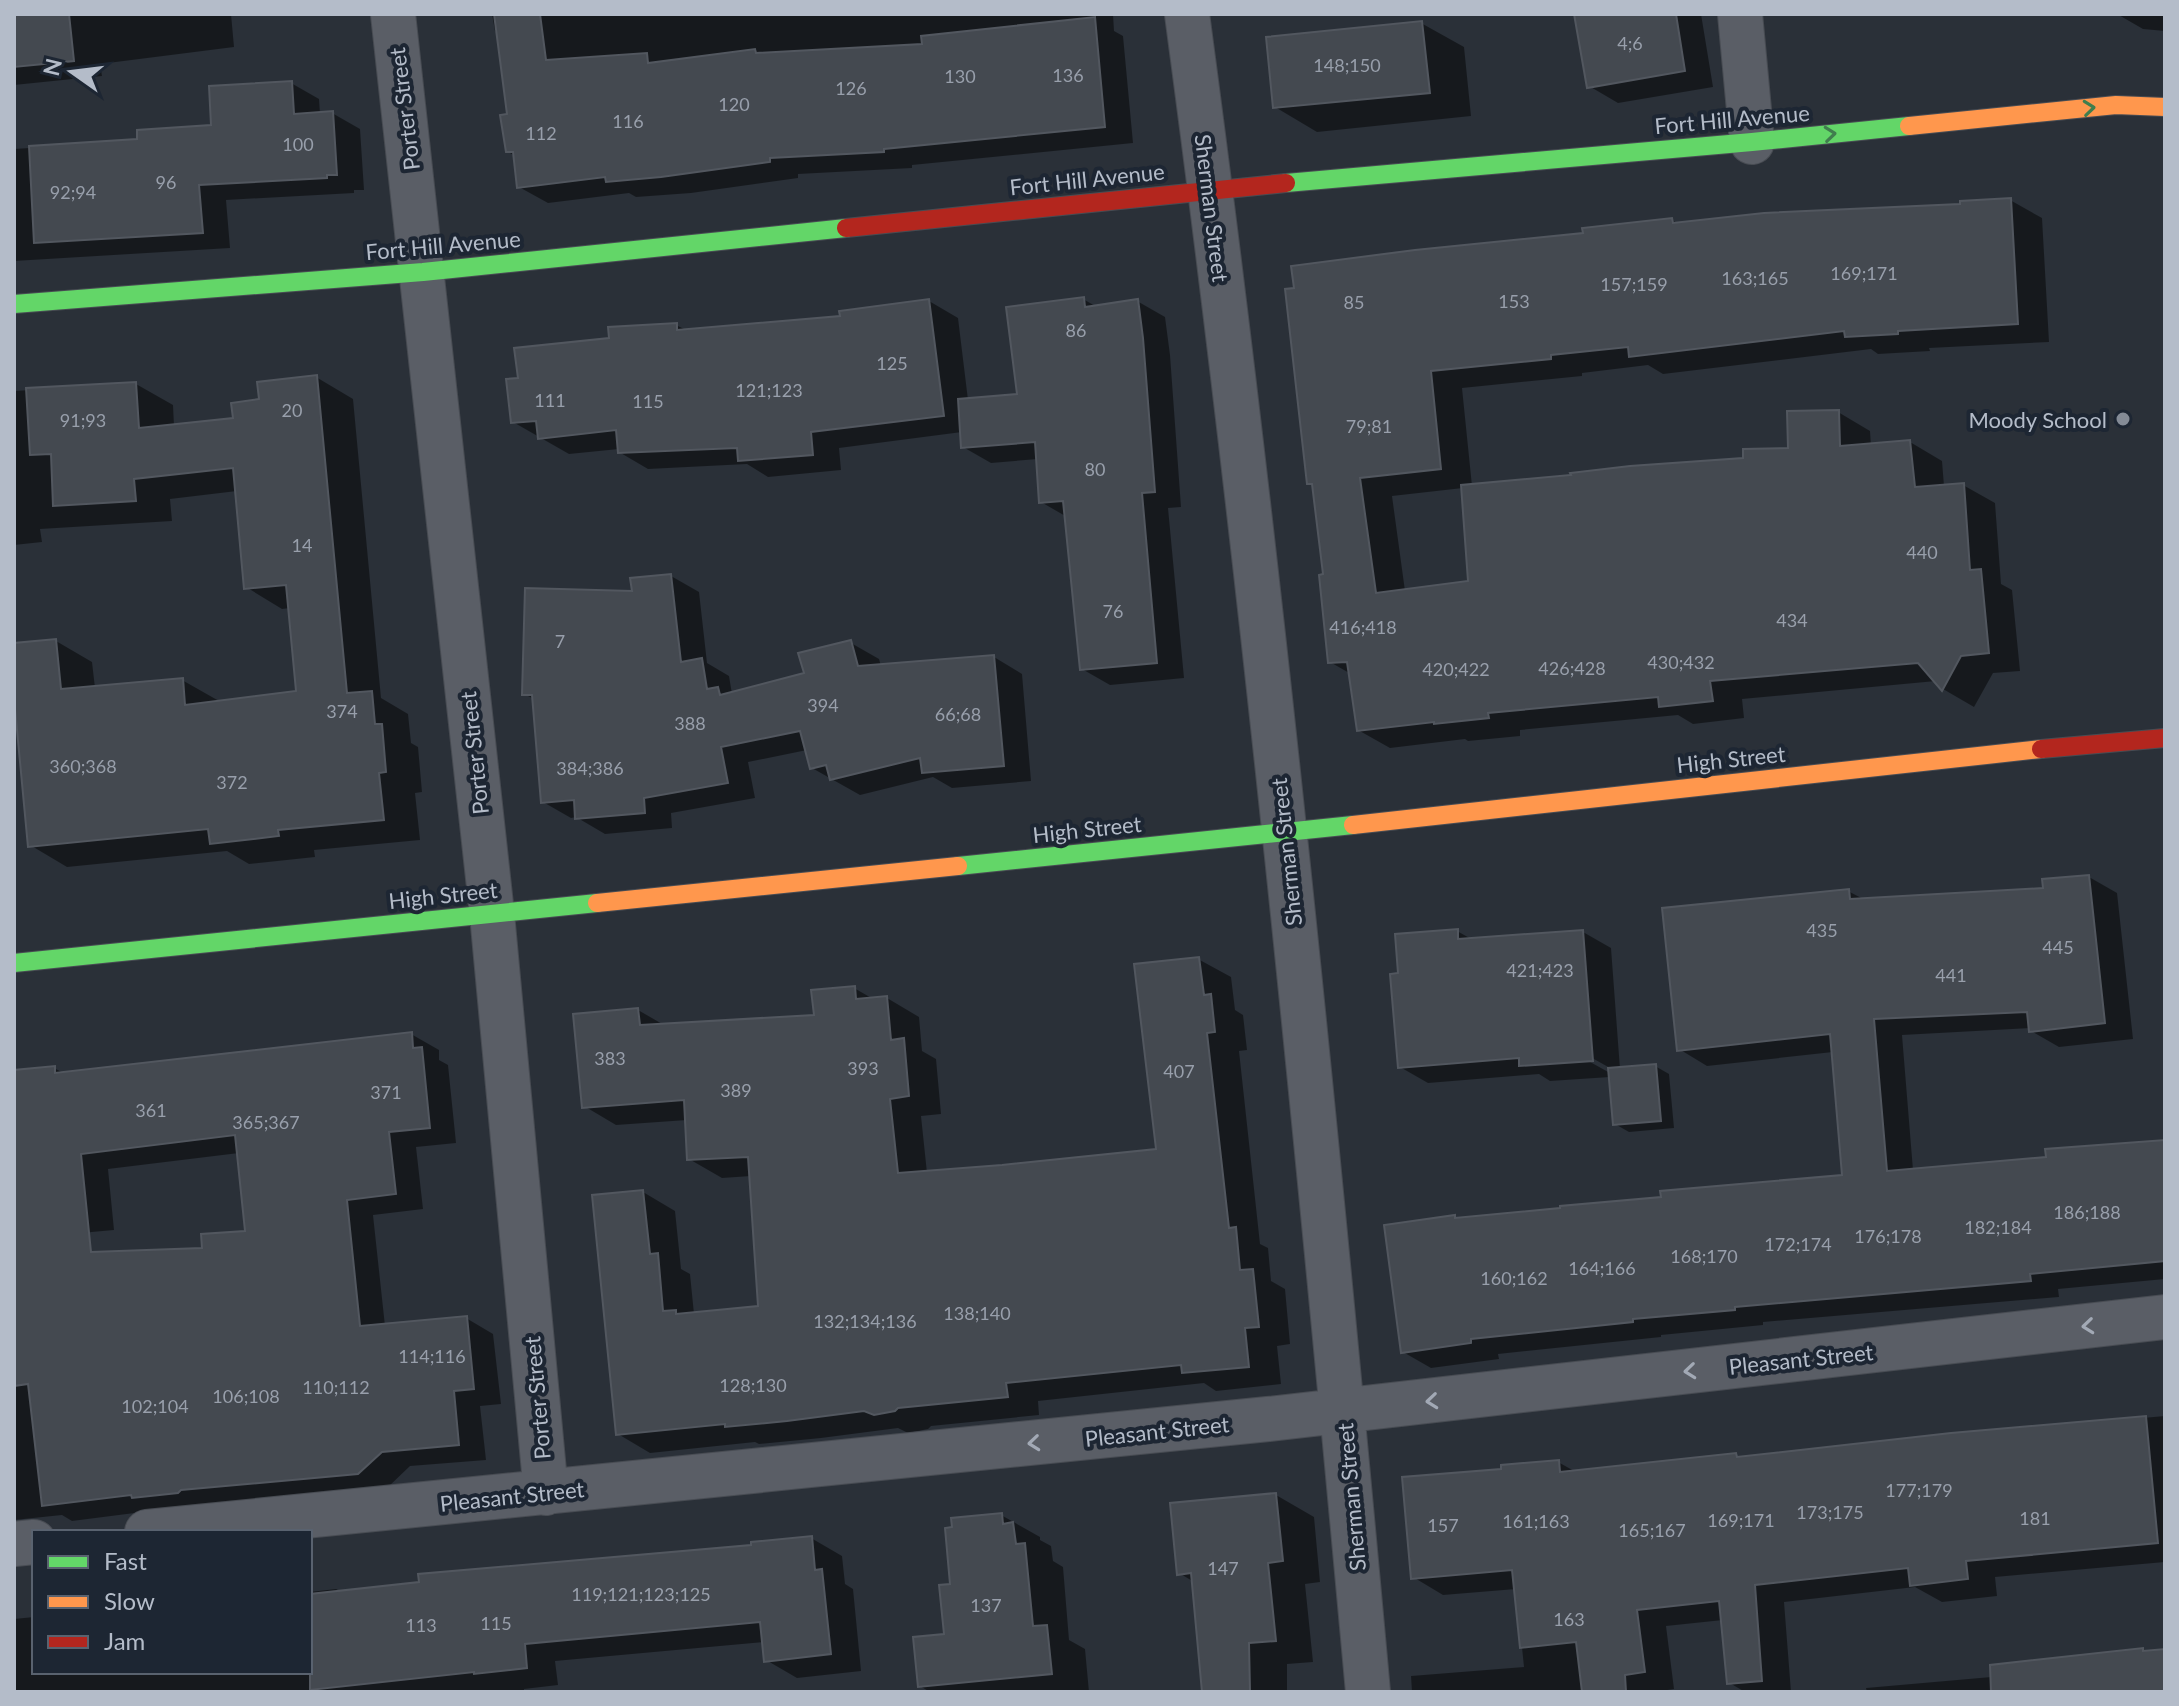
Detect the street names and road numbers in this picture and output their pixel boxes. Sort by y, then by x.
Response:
street label: Porter Street [383,46,425,172]
street label: Fort Hill Avenue [1653,99,1811,139]
street label: Sherman Street [1190,133,1234,283]
street label: Fort Hill Avenue [1008,157,1166,201]
street label: Fort Hill Avenue [364,225,522,265]
street label: Porter Street [454,690,494,816]
street label: High Street [1675,740,1787,778]
street label: Sherman Street [1265,777,1307,927]
street label: High Street [1031,810,1143,848]
street label: High Street [387,876,499,914]
street label: Porter Street [518,1335,556,1461]
street label: Pleasant Street [1728,1338,1875,1380]
street label: Pleasant Street [1084,1410,1231,1452]
street label: Sherman Street [1331,1422,1371,1572]
street label: Pleasant Street [439,1475,586,1517]

